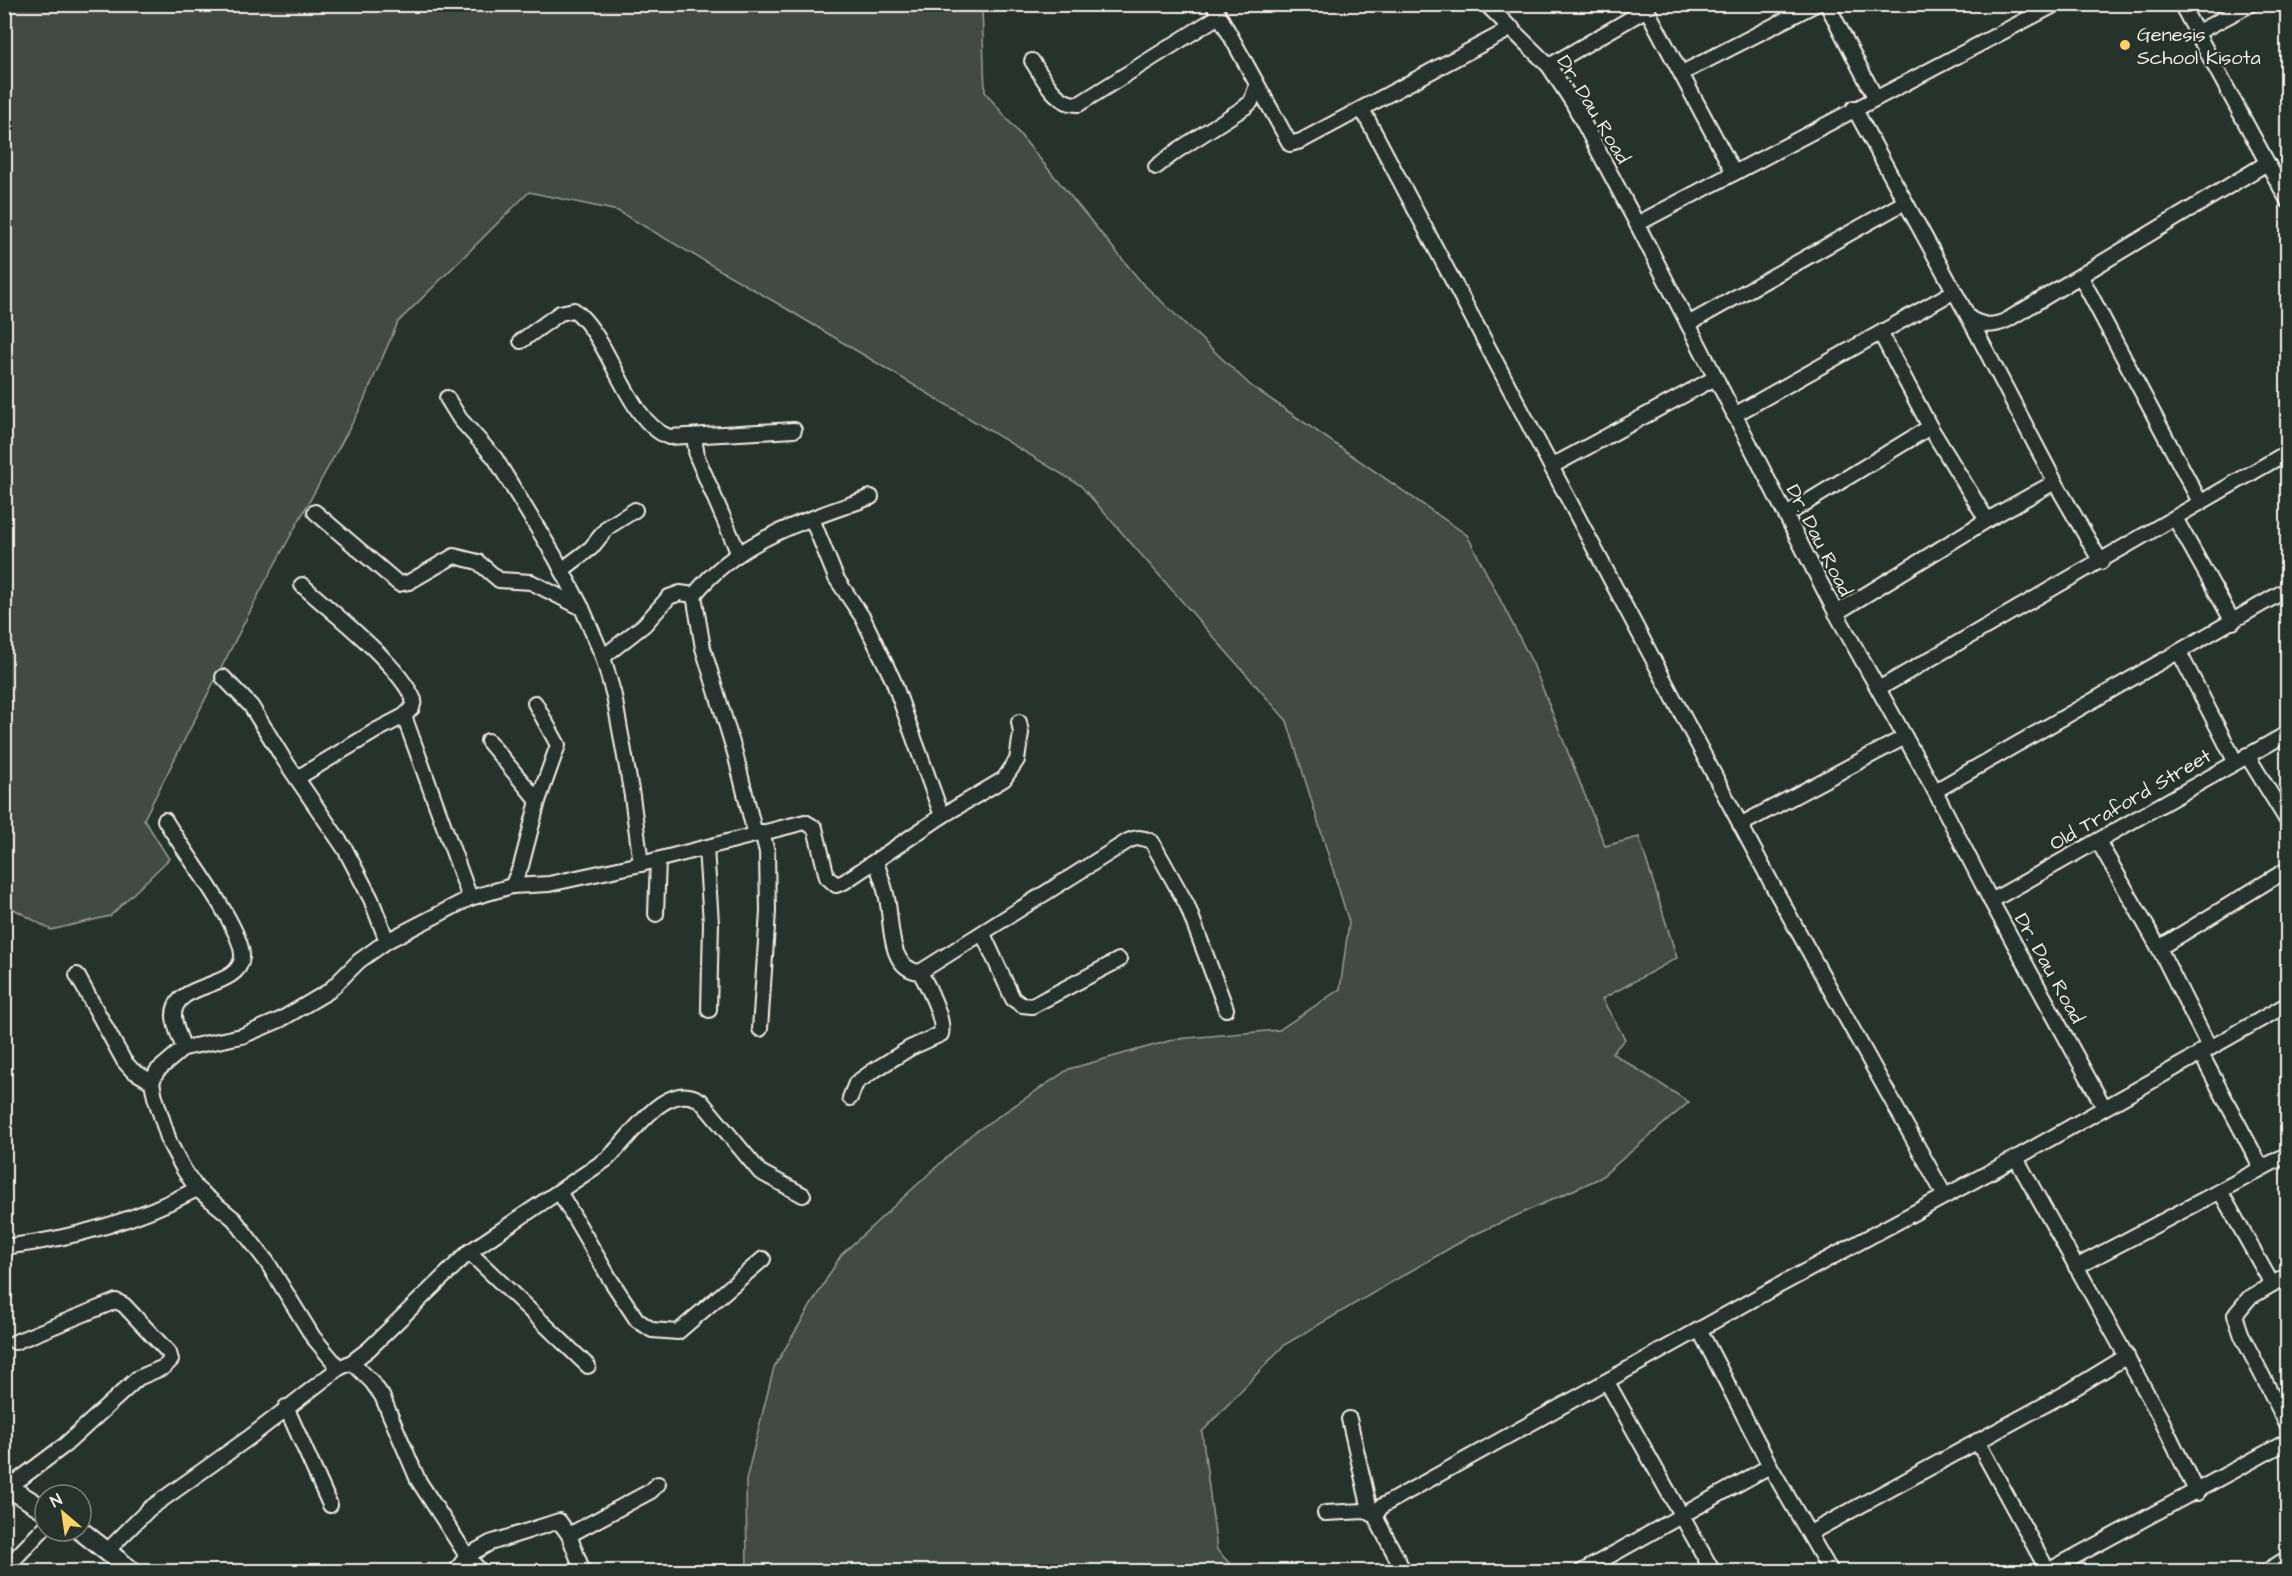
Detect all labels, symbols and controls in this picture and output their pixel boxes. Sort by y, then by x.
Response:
place label: Genesis School Kisota [2137,21,2261,72]
marker: Genesis School Kisota [2118,38,2132,52]
street label: Dr. Dau Road [1550,50,1637,169]
street label: Dr. Dau Road [1779,480,1859,601]
street label: Old Traford Street [2044,742,2217,858]
street label: Dr. Dau Road [2007,908,2091,1029]
north arrow [33,1483,93,1543]
text: N [46,1489,66,1513]

